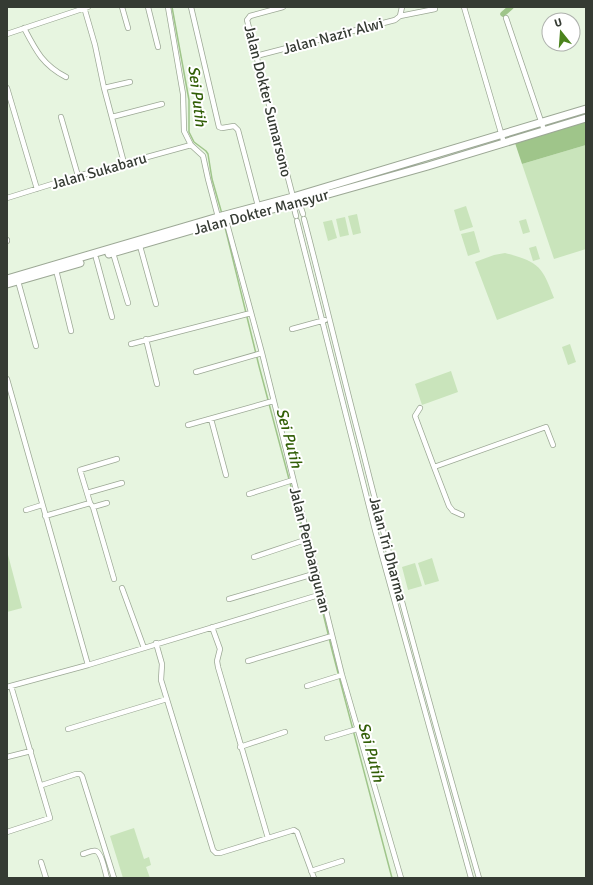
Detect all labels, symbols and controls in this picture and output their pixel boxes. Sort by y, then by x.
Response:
north arrow [541,12,581,52]
street label: Jalan Nazir Alwi [281,14,385,58]
text: U [553,16,564,30]
street label: Jalan Dokter Sumarsono [240,23,296,179]
water label: Sei Putih [183,64,211,129]
street label: Jalan Sukabaru [49,149,149,193]
street label: Jalan Dokter Mansyur [191,185,331,239]
water label: Sei Putih [271,406,307,471]
street label: Jalan Pembangunan [286,485,334,615]
street label: Jalan Tri Dharma [365,495,411,603]
water label: Sei Putih [353,720,389,785]

